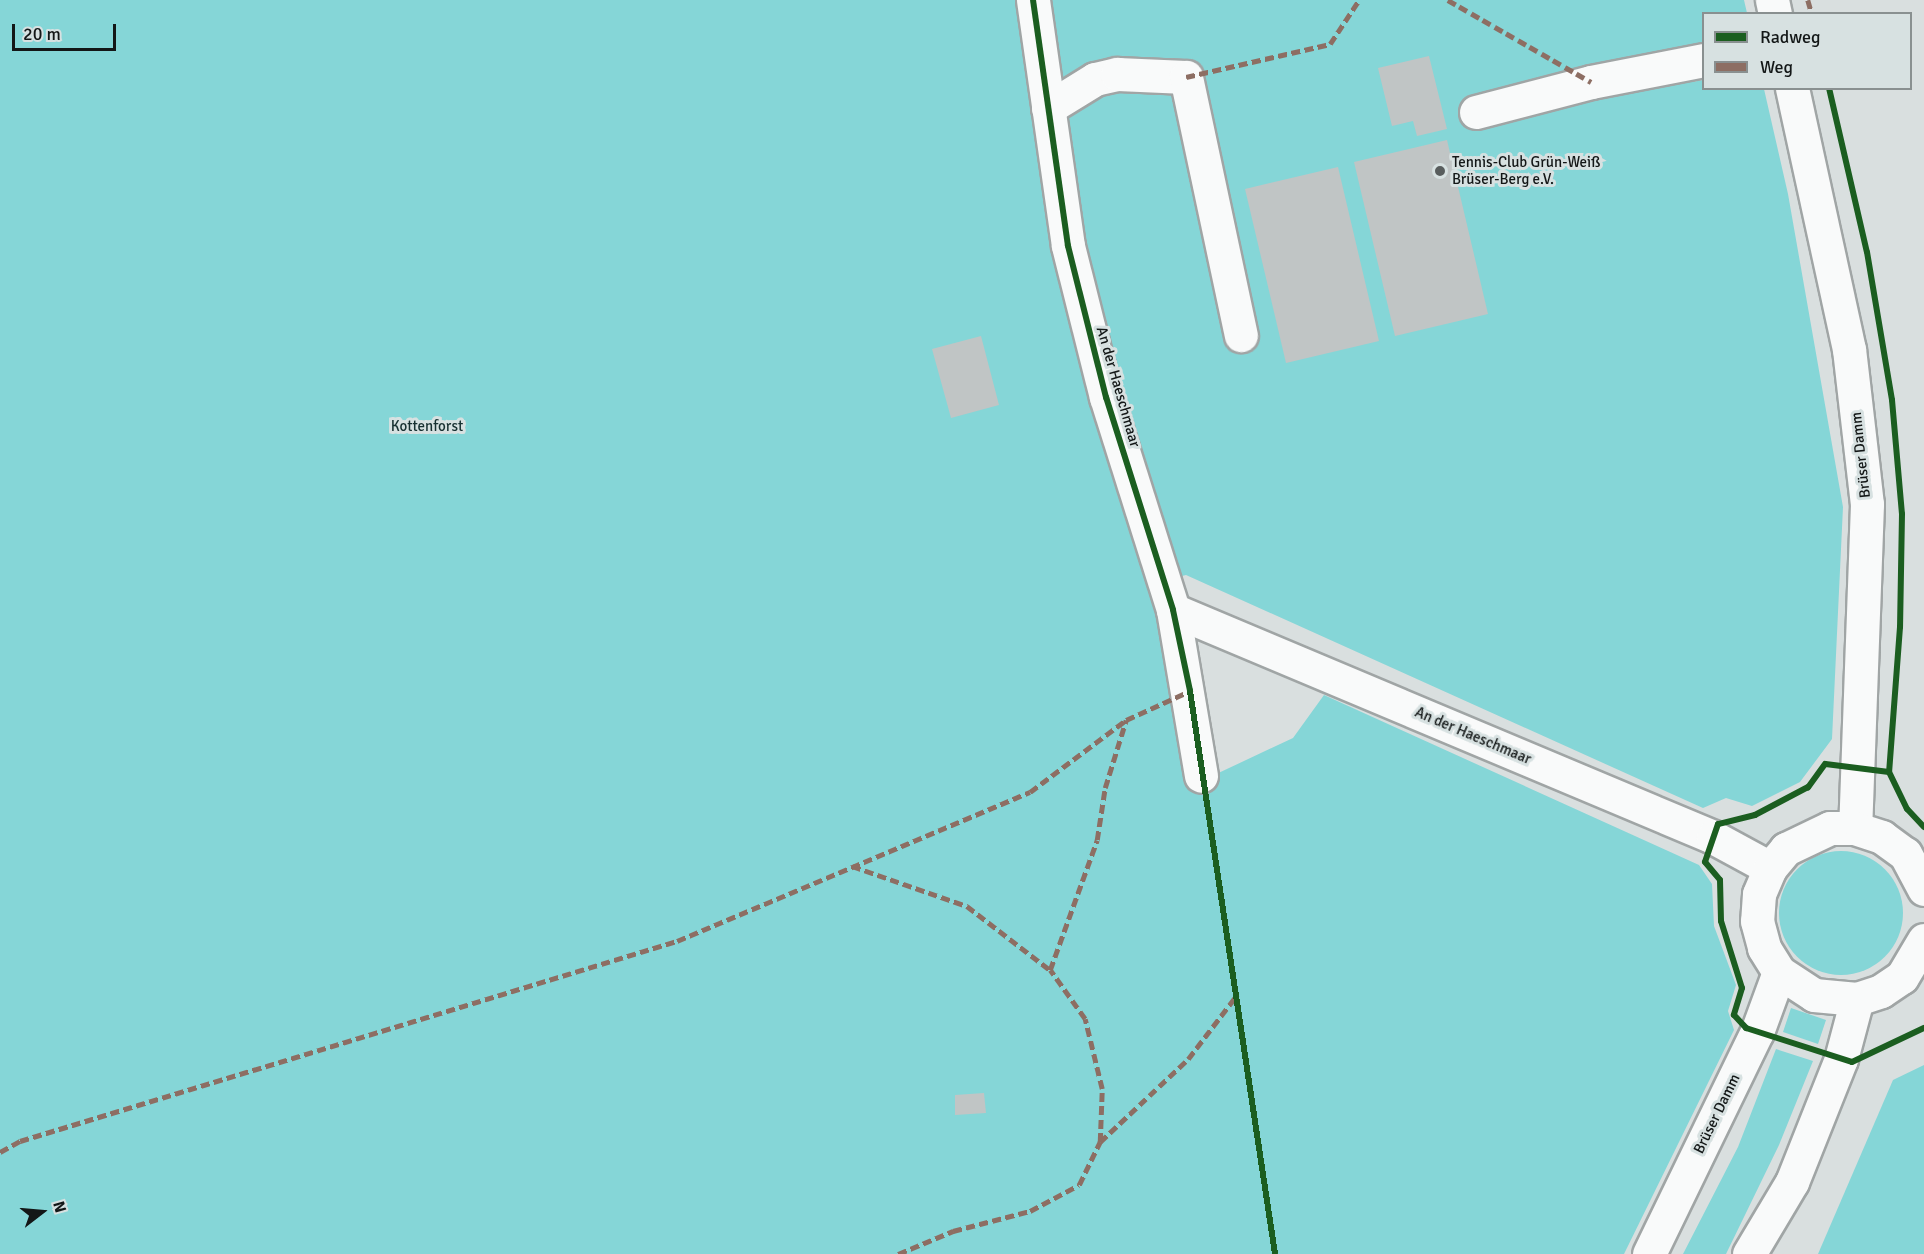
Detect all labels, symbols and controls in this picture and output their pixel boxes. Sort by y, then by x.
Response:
scale bar [15,12,118,50]
legend [1702,12,1912,90]
text: 20 m [23,23,61,45]
text: Radweg [1760,26,1821,48]
text: Weg [1760,56,1793,78]
place label: Tennis-Club Grün-Weiß Brüser-Berg e.V. [1452,153,1600,188]
marker: Tennis-Club Grün-Weiß Brüser-Berg e.V. [1433,164,1447,178]
street label: An der Haeschmaar [1092,325,1144,449]
street label: Brüser Damm [1848,411,1874,499]
park label: Kottenforst [391,418,463,436]
street label: An der Haeschmaar [1412,703,1534,769]
street label: Brüser Damm [1690,1071,1744,1157]
north arrow [12,1182,72,1242]
text: N [48,1199,70,1215]

